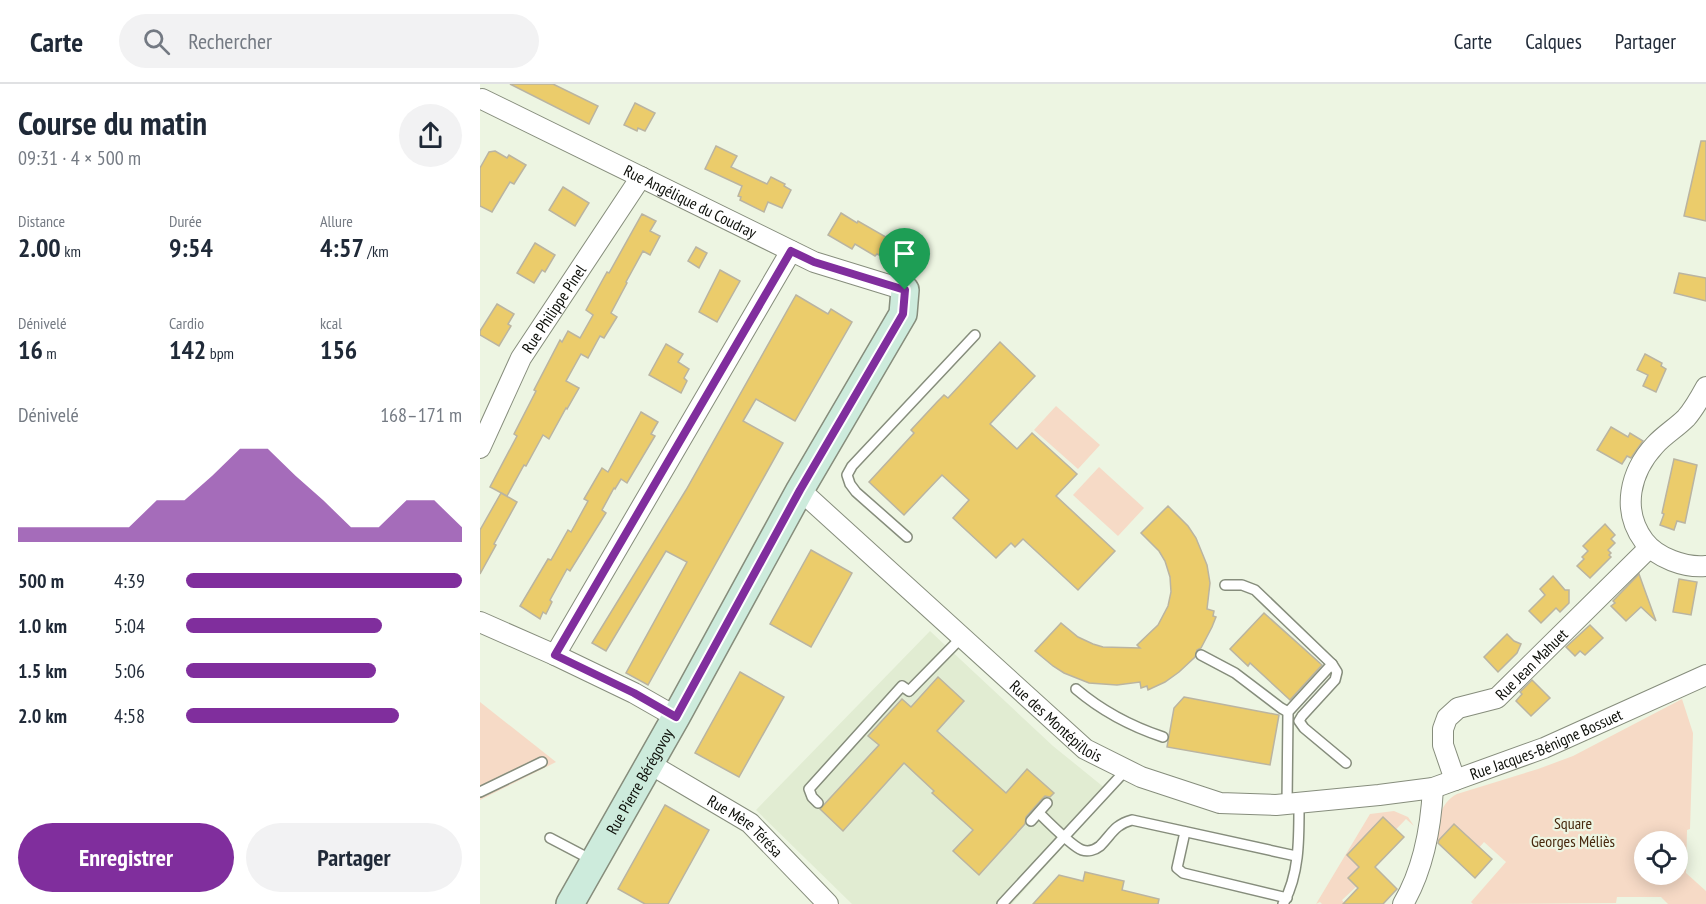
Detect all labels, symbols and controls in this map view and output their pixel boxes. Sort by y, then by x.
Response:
search box [119,14,539,68]
text: Carte [30,23,83,60]
icon: search [140,25,173,58]
text: Rechercher [188,27,272,55]
text: Carte [1454,28,1492,55]
text: Calques [1525,28,1582,55]
text: Partager [1615,28,1676,55]
text: Course du matin [18,101,207,144]
button: share [399,104,462,167]
text: 09:31 · 4 × 500 m [18,145,141,171]
street label: Rue Angélique du Coudray [621,160,760,242]
text: Distance [18,211,65,231]
text: Durée [169,211,202,231]
text: Allure [320,211,353,231]
pin [879,228,930,290]
text: 2.00 [18,231,61,264]
text: 9:54 [169,231,213,264]
text: 4:57 [320,231,364,264]
icon: arrive [888,237,921,270]
text: km [61,241,81,261]
text: /km [364,241,389,261]
street label: Rue Philippe Pinel [517,261,590,357]
text: Dénivelé [18,313,67,333]
text: Cardio [169,313,204,333]
text: kcal [320,313,342,333]
text: 16 [18,333,43,366]
text: 142 [169,333,206,366]
text: 156 [320,333,357,366]
text: m [43,343,57,363]
text: bpm [206,343,234,363]
text: Dénivelé [18,402,79,428]
text: 168–171 m [380,402,462,428]
text: 500 m [18,568,64,594]
text: 4:39 [114,568,145,594]
text: 1.0 km [18,613,67,639]
text: 5:04 [114,613,145,639]
street label: Rue Jean Mahuet [1491,624,1572,704]
text: 1.5 km [18,658,67,684]
text: 5:06 [114,658,145,684]
street label: Rue des Montépillois [1006,676,1105,766]
text: 2.0 km [18,703,67,729]
text: 4:58 [114,703,145,729]
street label: Rue Jacques-Bénigne Bossuet [1467,704,1626,784]
street label: Rue Pierre Bérégovoy [602,725,677,838]
street label: Rue Mère Térésa [704,790,787,861]
park label: Square Georges Méliès [1531,813,1615,851]
button: Enregistrer [18,823,234,892]
button: Partager [246,823,462,892]
map controls [1634,831,1688,885]
button: locate [1634,831,1688,885]

